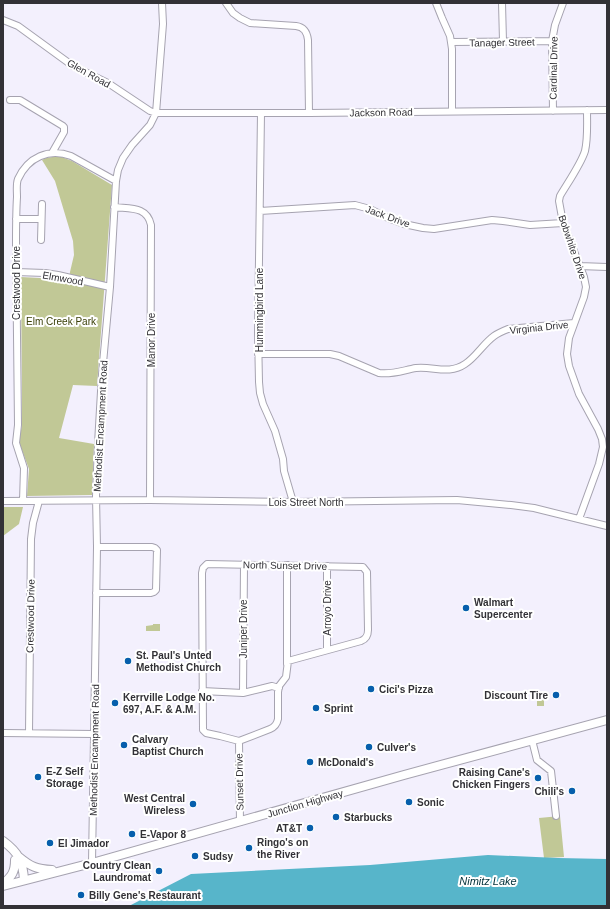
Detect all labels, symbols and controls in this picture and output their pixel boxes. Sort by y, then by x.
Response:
street label: Tanager Street [469,36,535,49]
street label: Cardinal Drive [547,36,560,100]
street label: Glen Road [65,57,112,90]
street label: Jackson Road [349,106,413,119]
street label: Jack Drive [364,203,412,230]
street label: Bobwhite Drive [556,214,589,281]
street label: Crestwood Drive [11,246,22,320]
street label: Hummingbird Lane [254,267,265,352]
street label: Elmwood [42,270,84,287]
street label: Manor Drive [146,312,157,367]
park label: Elm Creek Park [26,316,97,327]
street label: Virginia Drive [509,319,570,336]
street label: Methodist Encampment Road [92,360,109,492]
street label: Lois Street North [268,497,344,508]
street label: North Sunset Drive [243,559,328,572]
street label: Crestwood Drive [24,579,37,653]
street label: Arroyo Drive [322,580,333,636]
place label: Walmart Supercenter [474,597,532,620]
street label: Juniper Drive [238,599,249,658]
marker: Walmart Supercenter [461,603,471,613]
place label: St. Paul's Unted Methodist Church [136,650,221,673]
marker: St. Paul's Unted Methodist Church [123,656,133,666]
street label: Methodist Encampment Road [88,684,101,816]
marker: Cici's Pizza [366,684,376,694]
place label: Cici's Pizza [379,684,434,695]
place label: Discount Tire [484,690,548,701]
marker: Discount Tire [551,690,561,700]
place label: Kerrville Lodge No. 697, A.F. & A.M. [123,692,215,715]
marker: Kerrville Lodge No. 697, A.F. & A.M. [110,698,120,708]
marker: Sprint [311,703,321,713]
place label: Sprint [324,703,354,714]
place label: Calvary Baptist Church [132,734,204,757]
marker: Calvary Baptist Church [119,740,129,750]
marker: Culver's [364,742,374,752]
place label: Culver's [377,742,417,753]
street label: Sunset Drive [233,753,245,811]
marker: McDonald's [305,757,315,767]
place label: McDonald's [318,757,374,768]
place label: E-Z Self Storage [46,766,84,789]
place label: Raising Cane's Chicken Fingers [452,767,530,790]
marker: E-Z Self Storage [33,772,43,782]
marker: Raising Cane's Chicken Fingers [533,773,543,783]
place label: Chili's [534,786,564,797]
marker: Chili's [567,786,577,796]
street label: Junction Highway [266,787,344,820]
place label: West Central Wireless [124,793,185,816]
marker: Sonic [404,797,414,807]
place label: Sonic [417,797,445,808]
marker: West Central Wireless [188,799,198,809]
marker: Starbucks [331,812,341,822]
place label: Starbucks [344,812,393,823]
place label: AT&T [276,823,302,834]
marker: AT&T [305,823,315,833]
marker: E-Vapor 8 [127,829,137,839]
place label: E-Vapor 8 [140,829,187,840]
place label: Ringo's on the River [257,837,308,860]
marker: El Jimador [45,838,55,848]
place label: El Jimador [58,838,109,849]
marker: Ringo's on the River [244,843,254,853]
marker: Sudsy [190,851,200,861]
place label: Sudsy [203,851,233,862]
place label: Country Clean Laundromat [83,860,152,883]
marker: Country Clean Laundromat [154,866,164,876]
water label: Nimitz Lake [459,875,517,887]
marker: Billy Gene's Restaurant [76,890,86,900]
place label: Billy Gene's Restaurant [89,890,202,901]

